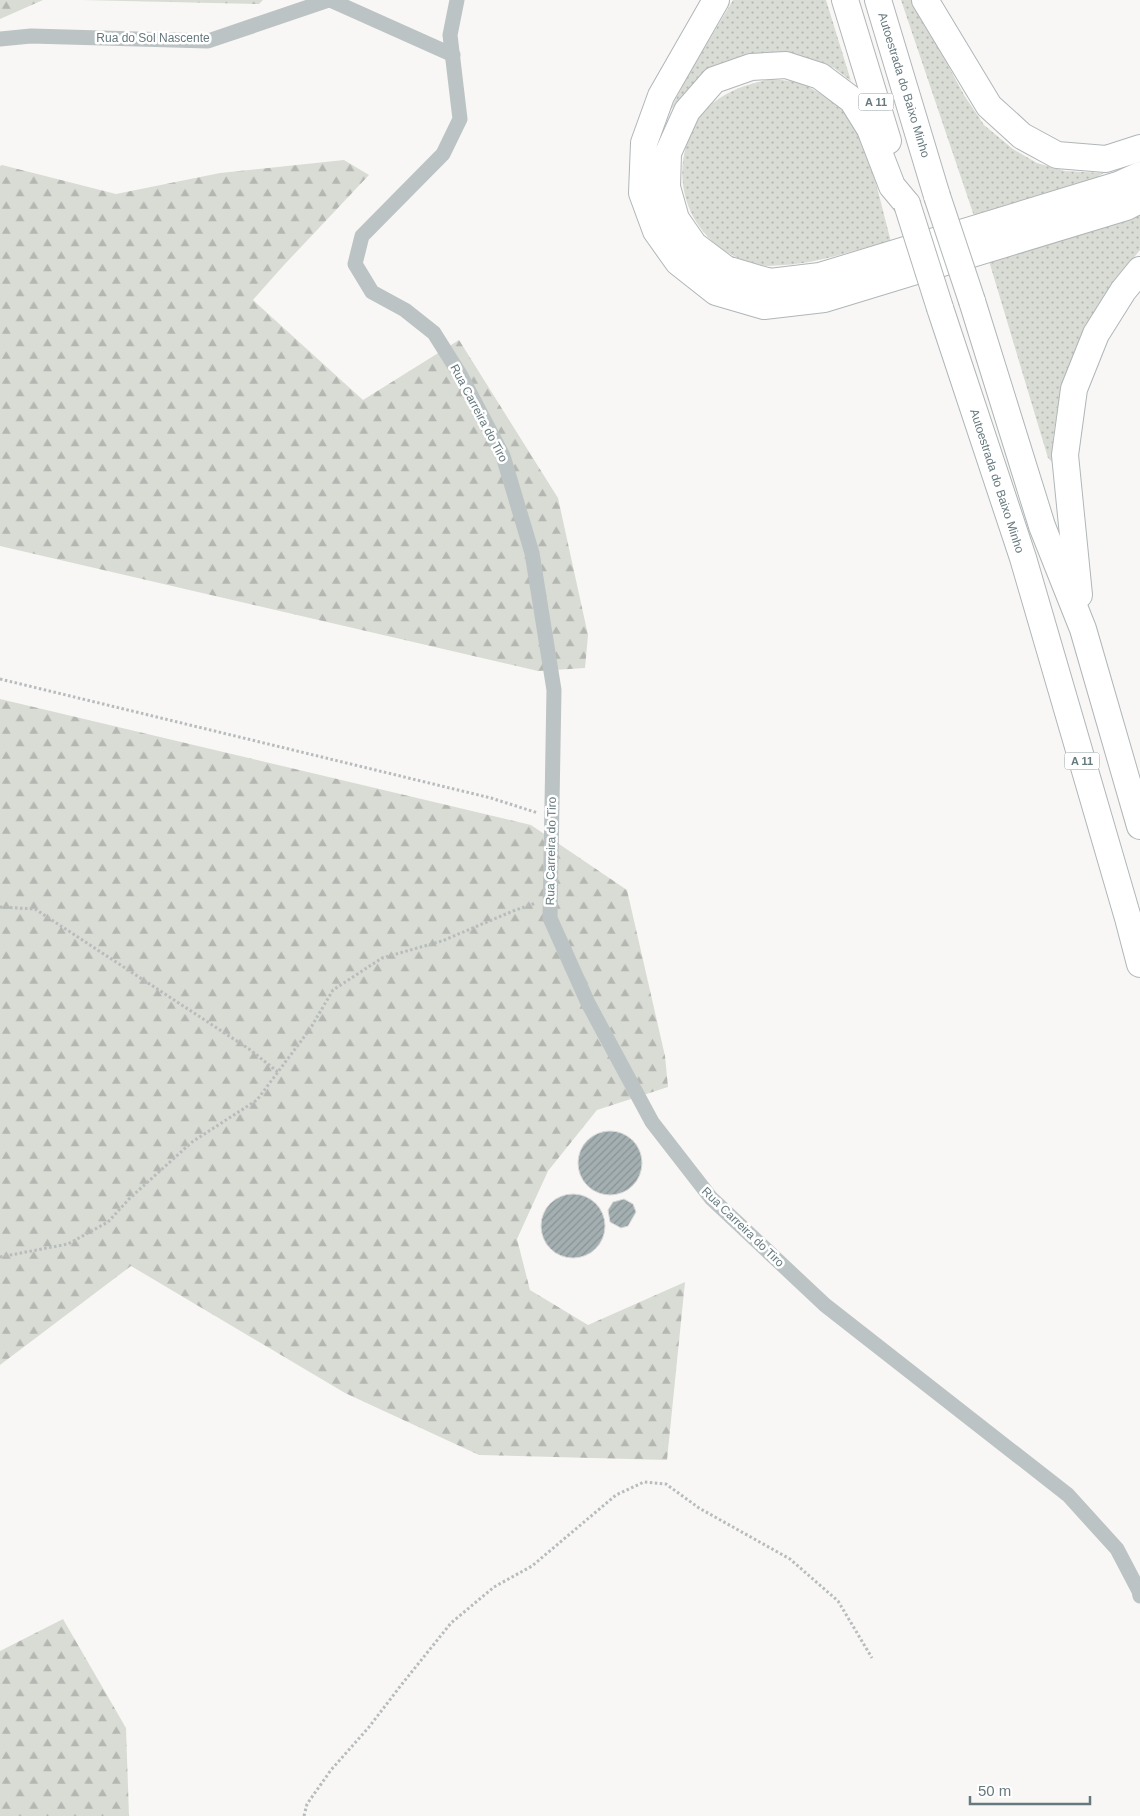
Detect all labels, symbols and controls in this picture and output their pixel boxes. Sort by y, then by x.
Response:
street label: Autoestrada do Baixo Minho [875,11,933,159]
street label: Rua do Sol Nascente [96,31,210,45]
road number: A 11 [858,94,894,110]
street label: Rua Carreira do Tiro [447,362,511,465]
street label: Autoestrada do Baixo Minho [967,407,1027,555]
road number: A 11 [1064,752,1100,769]
street label: Rua Carreira do Tiro [543,796,559,905]
street label: Rua Carreira do Tiro [699,1184,787,1270]
scale bar [970,1774,1090,1806]
text: 50 m [978,1782,1011,1799]

